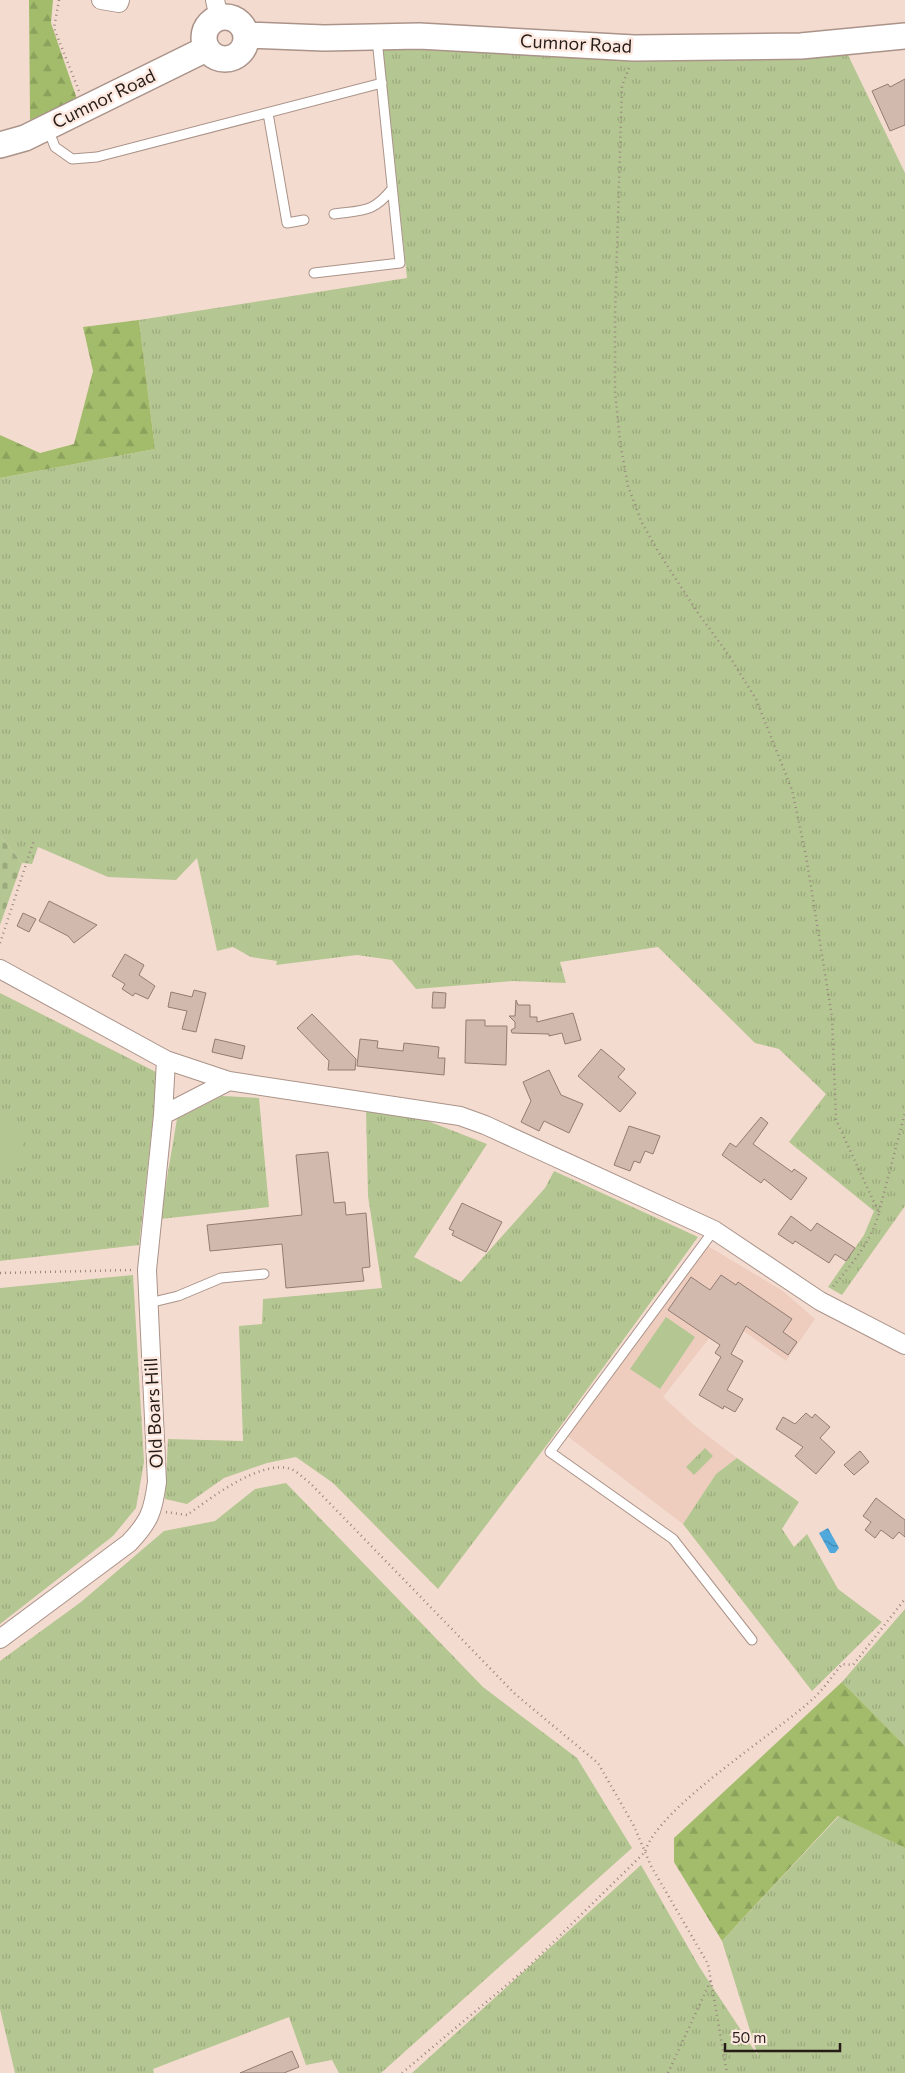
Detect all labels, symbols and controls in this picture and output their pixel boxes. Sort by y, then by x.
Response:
street label: Cumnor Road [520,29,632,57]
street label: Cumnor Road [48,64,159,133]
street label: Old Boars Hill [139,1357,167,1469]
scale bar [725,2020,840,2052]
text: 50 m [732,2028,766,2046]

